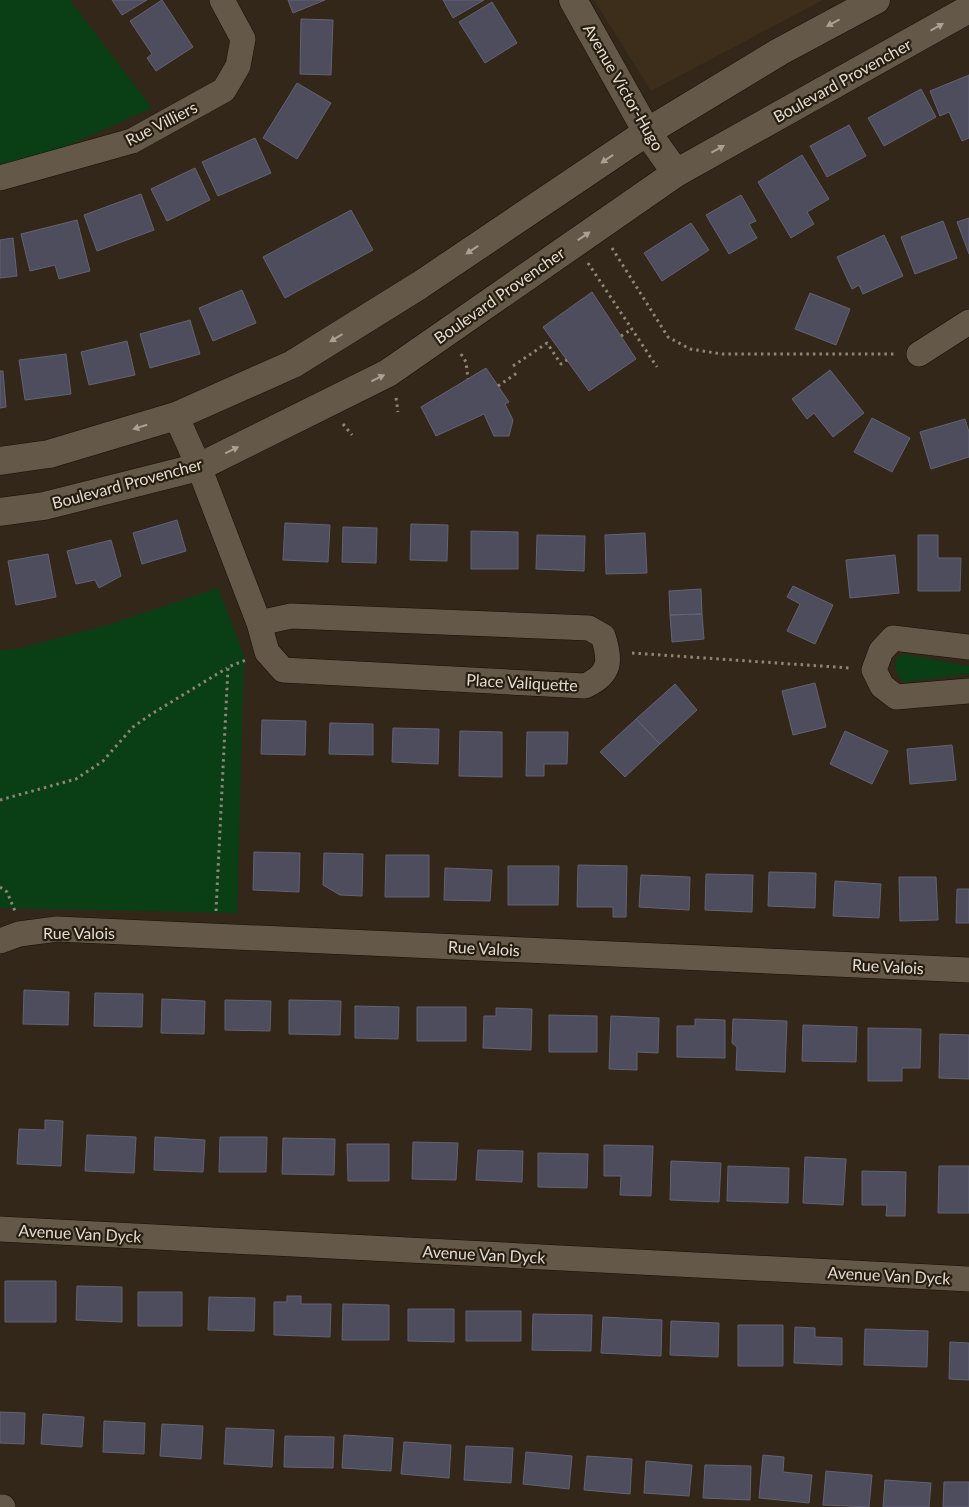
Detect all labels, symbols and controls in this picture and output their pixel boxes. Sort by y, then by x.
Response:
one-way arrow [826,19,841,27]
street label: Avenue Victor-Hugo [580,20,668,154]
one-way arrow [930,23,943,32]
street label: Boulevard Provencher [770,34,914,126]
street label: Rue Villiers [122,97,200,149]
one-way arrow [712,145,725,154]
one-way arrow [600,154,613,164]
one-way arrow [577,232,590,241]
street label: Boulevard Provencher [430,243,568,347]
one-way arrow [465,245,479,255]
one-way arrow [329,334,342,343]
one-way arrow [371,374,385,382]
one-way arrow [133,423,148,431]
one-way arrow [225,446,239,454]
street label: Boulevard Provencher [50,454,204,512]
street label: Place Valiquette [466,670,578,694]
street label: Rue Valois [43,923,115,942]
street label: Rue Valois [448,937,520,959]
street label: Rue Valois [852,955,924,977]
street label: Avenue Van Dyck [18,1220,143,1246]
street label: Avenue Van Dyck [422,1241,547,1267]
street label: Avenue Van Dyck [827,1262,952,1288]

